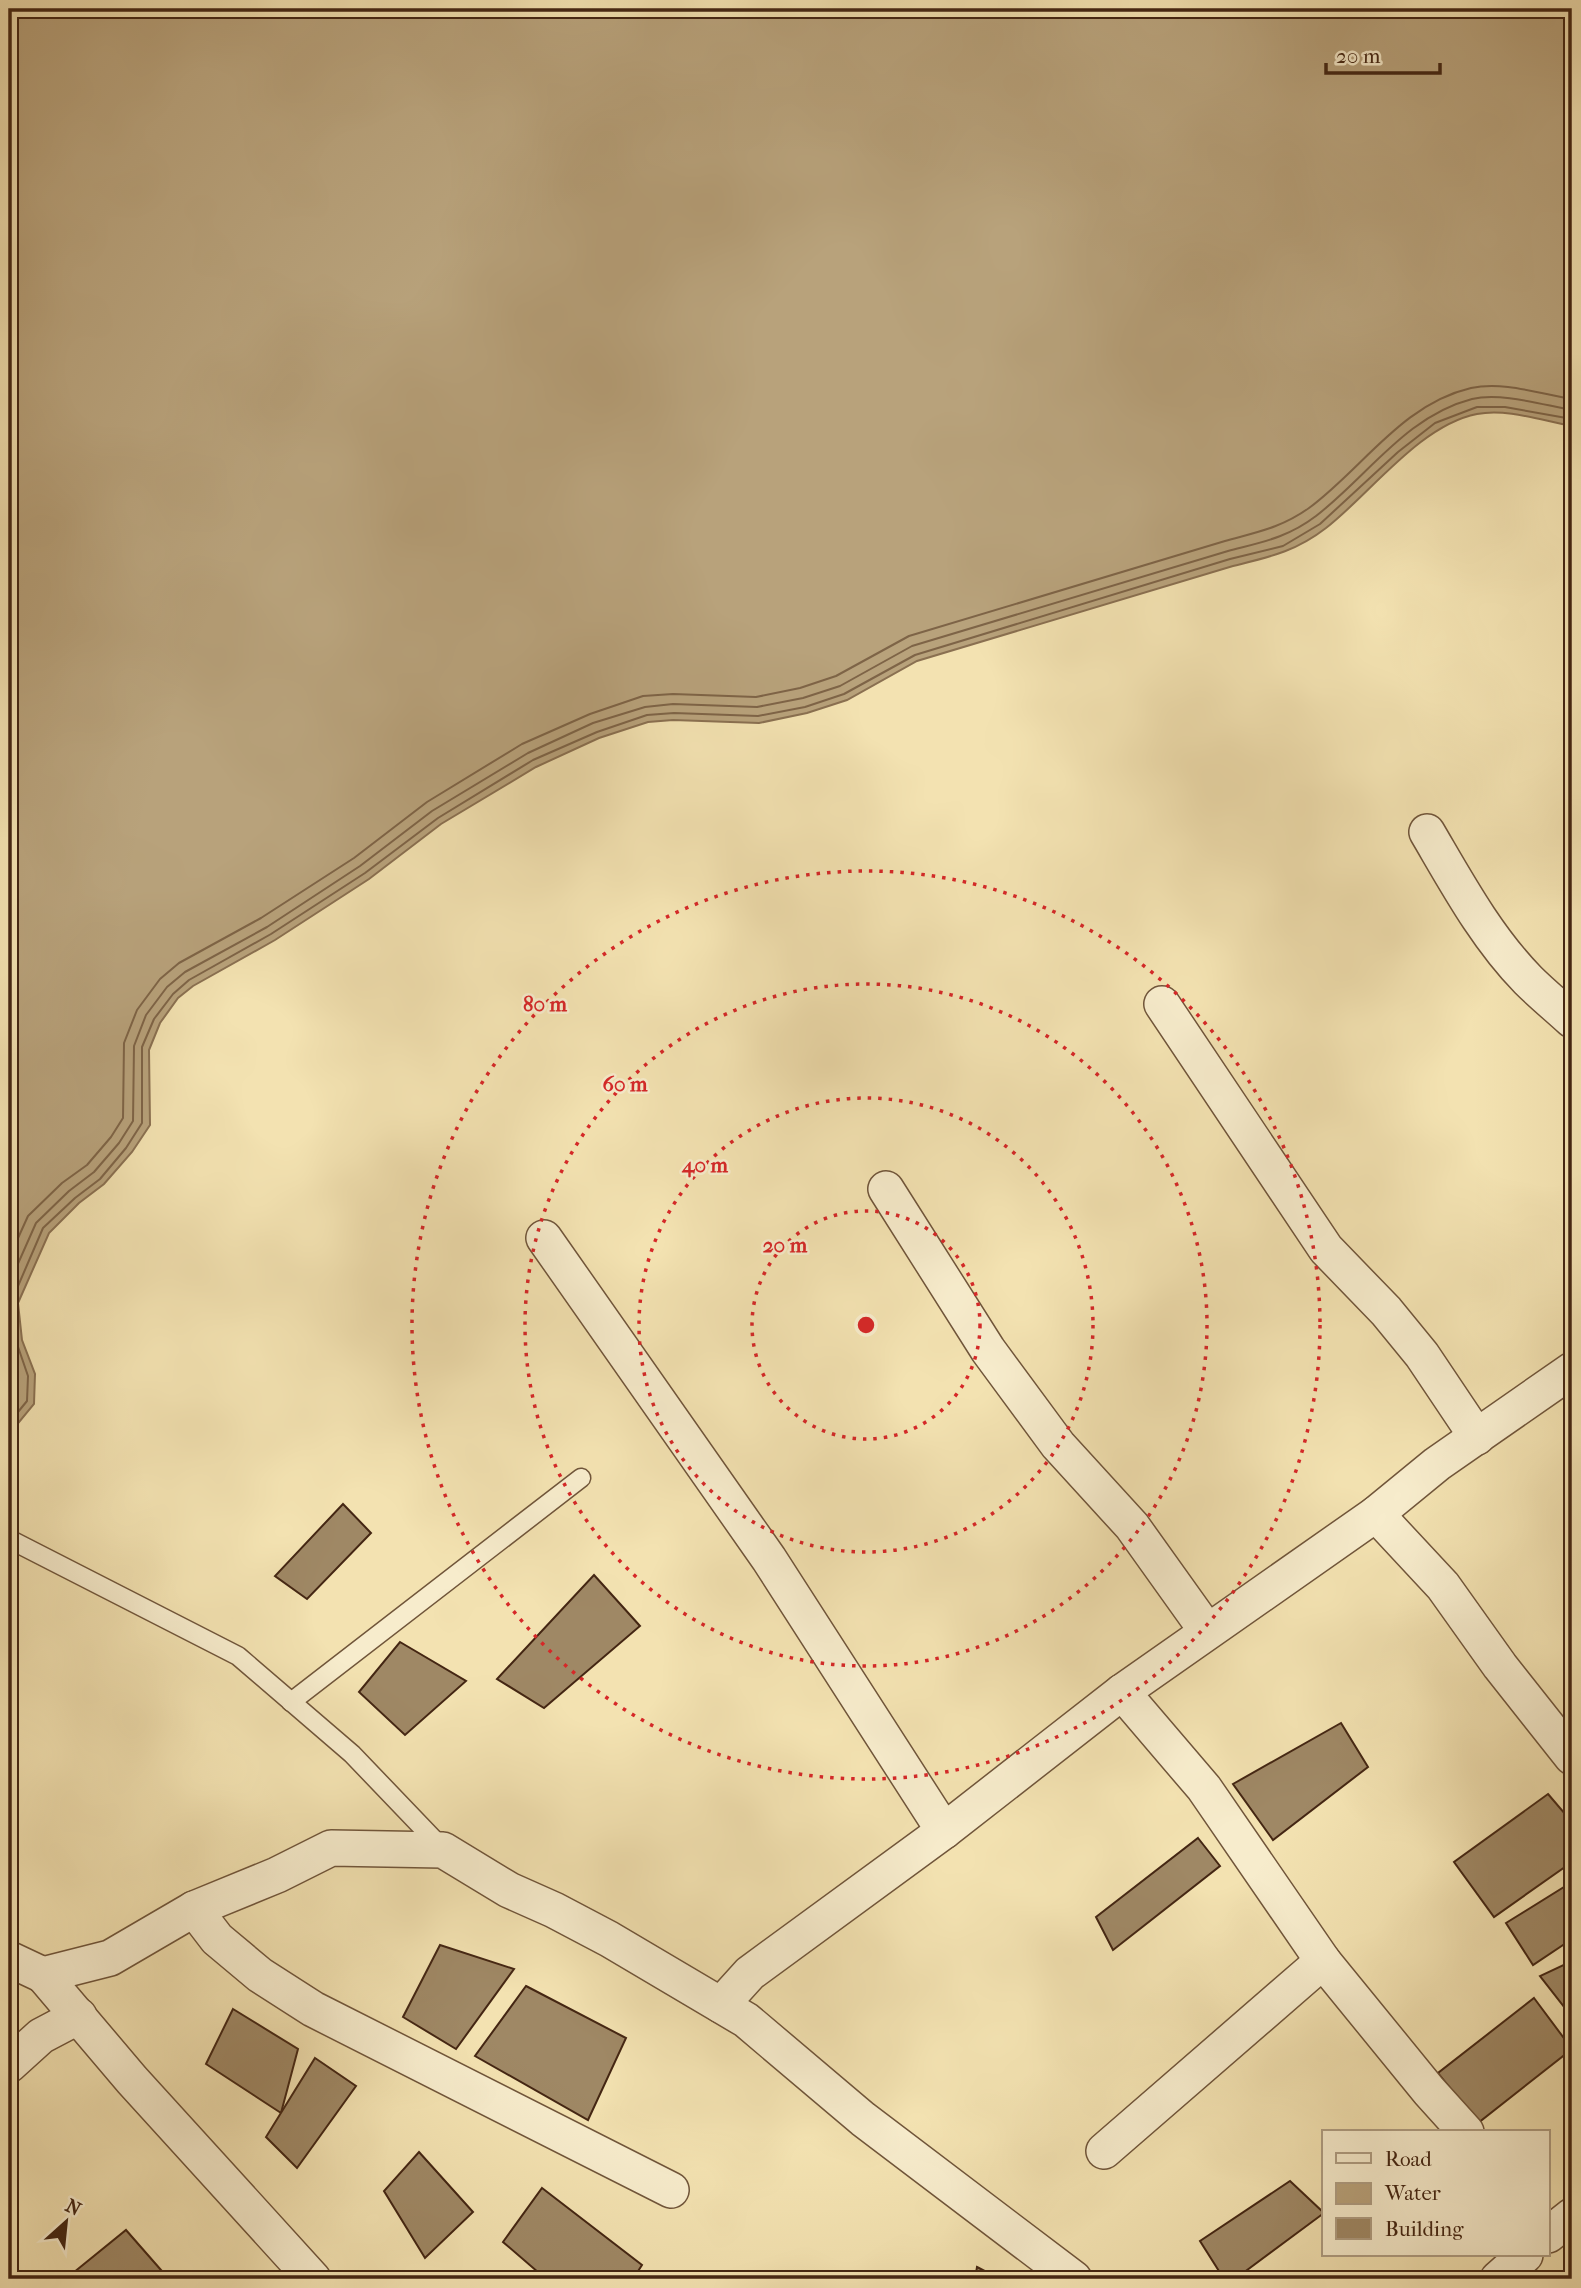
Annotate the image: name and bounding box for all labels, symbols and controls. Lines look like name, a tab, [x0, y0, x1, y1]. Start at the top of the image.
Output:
scale bar	[1326, 32, 1439, 76]
text: 20 m	[1336, 44, 1381, 68]
text: 80 m	[523, 992, 568, 1016]
text: 60 m	[603, 1072, 648, 1096]
text: 40 m	[681, 1153, 729, 1178]
text: 20 m	[763, 1233, 808, 1257]
centre of rings	[854, 1313, 878, 1337]
legend	[1322, 2130, 1550, 2256]
text: Road	[1385, 2147, 1432, 2171]
text: Water	[1384, 2181, 1441, 2205]
north arrow	[32, 2186, 102, 2256]
text: N	[62, 2195, 85, 2221]
text: Building	[1385, 2217, 1464, 2241]

